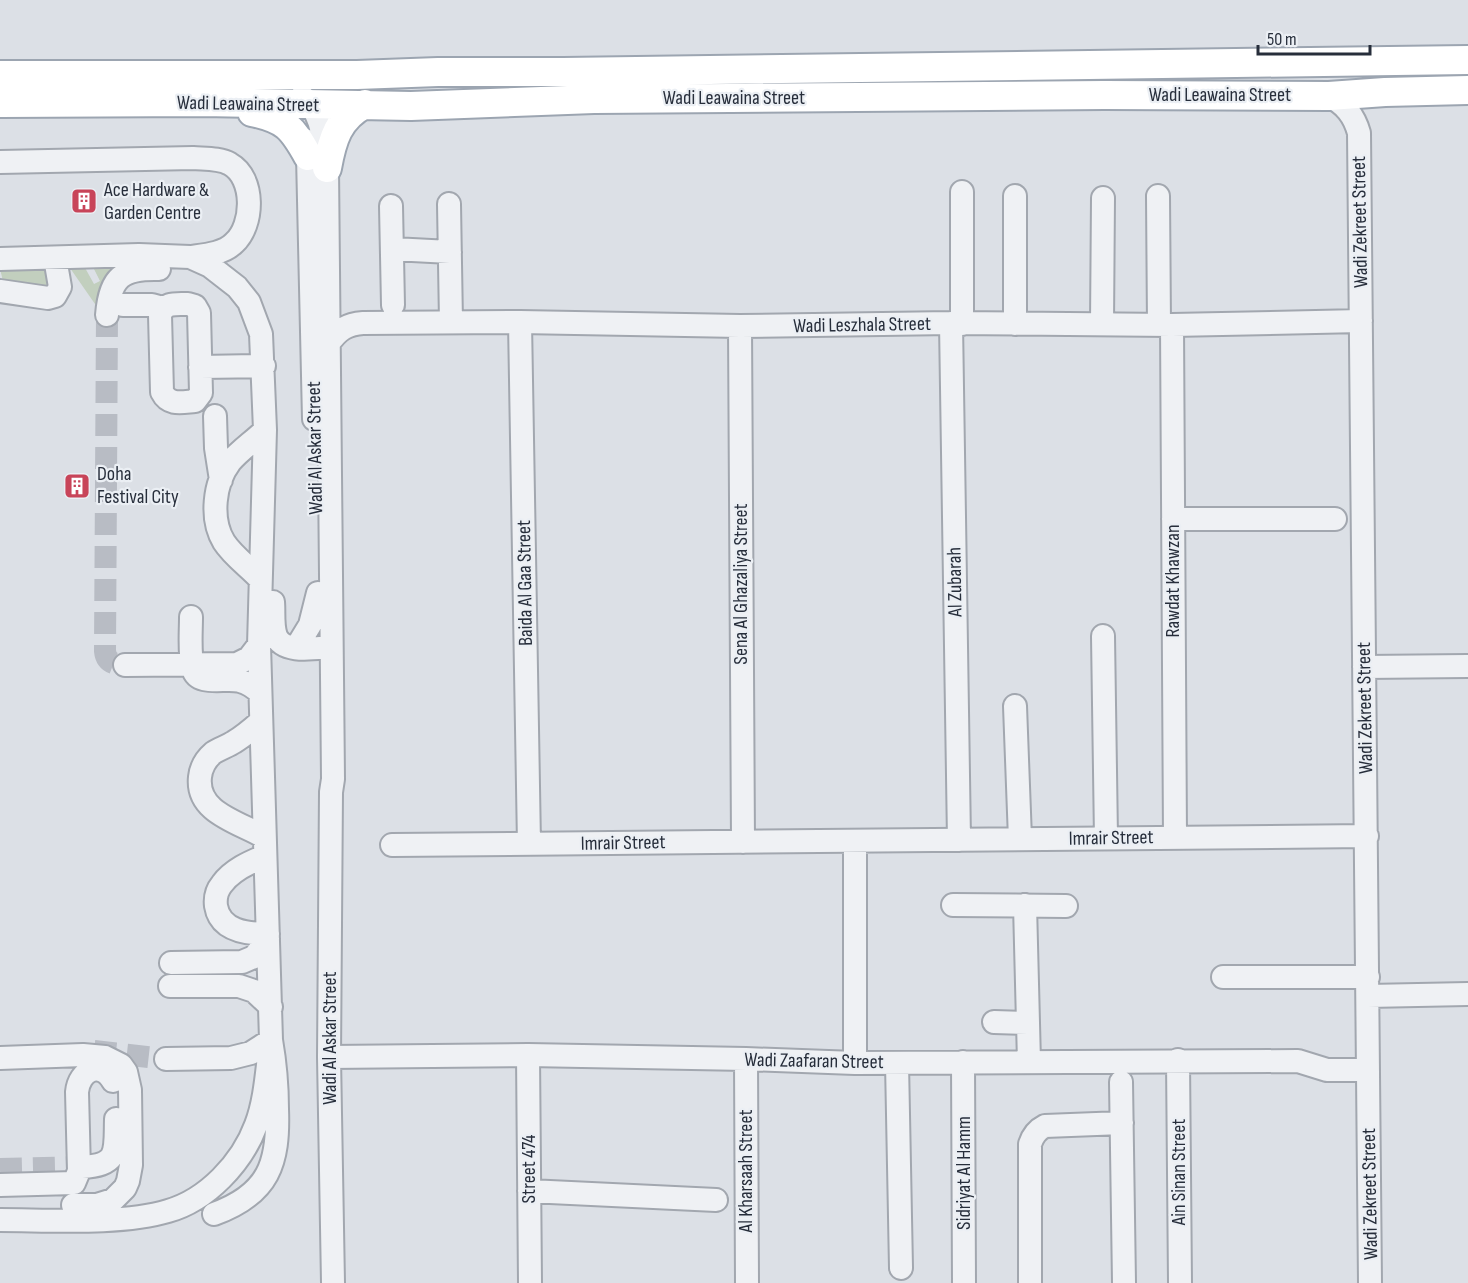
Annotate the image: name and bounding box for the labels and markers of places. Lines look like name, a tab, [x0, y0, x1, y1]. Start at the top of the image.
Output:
place label: Ace Hardware & Garden Centre	[103, 178, 209, 225]
building icon: Ace Hardware & Garden Centre	[69, 186, 99, 216]
place label: Doha Festival City	[97, 462, 179, 509]
building icon: Doha Festival City	[62, 471, 92, 501]

